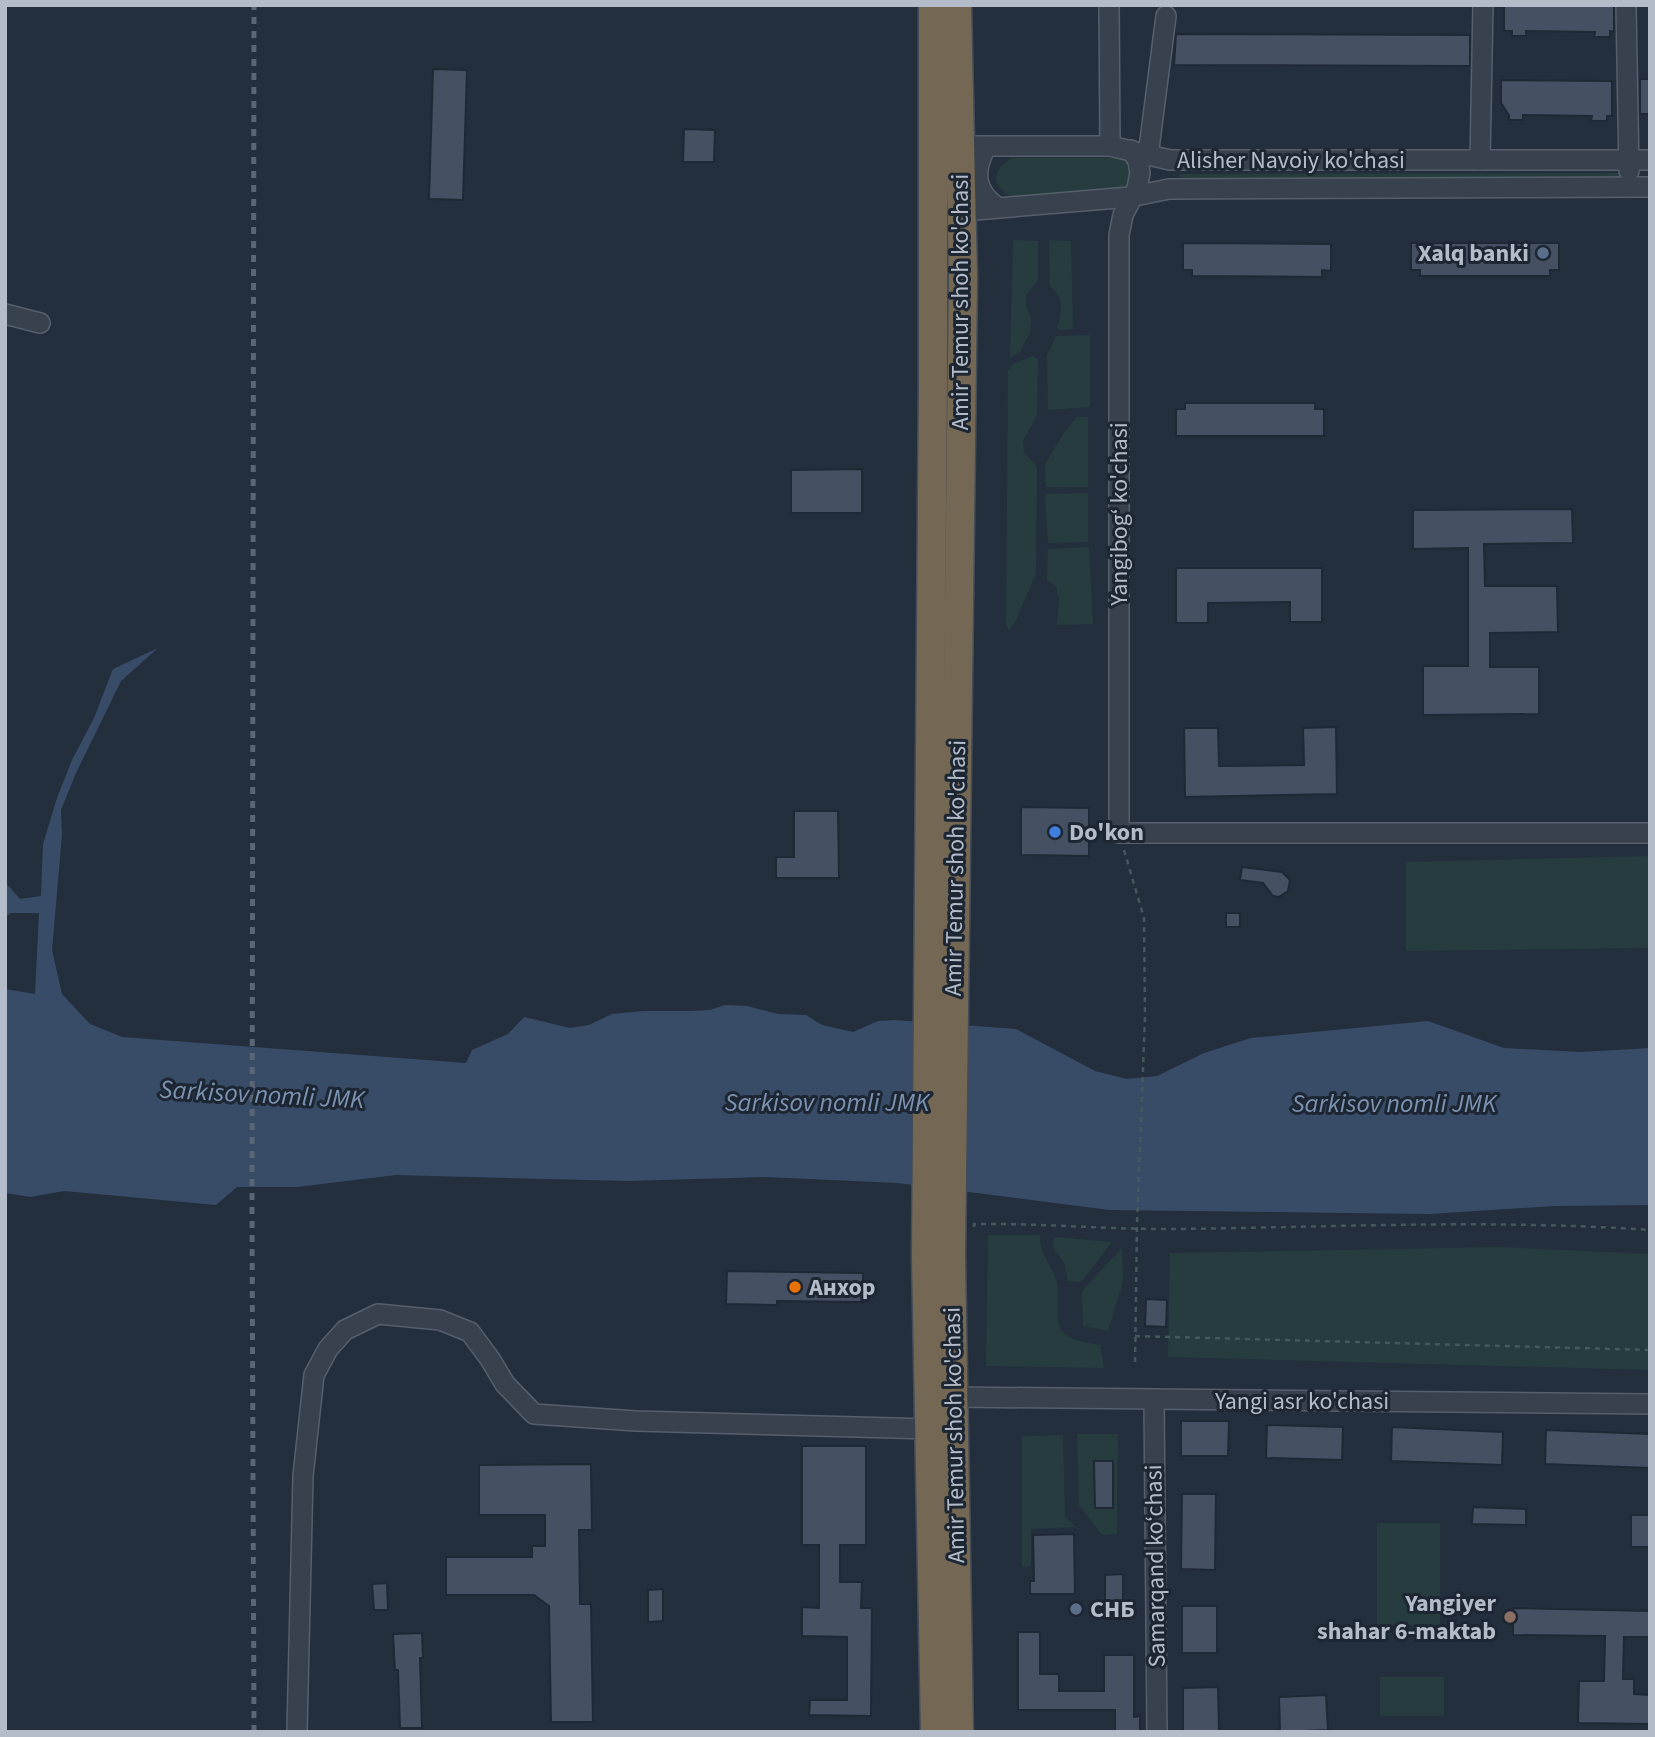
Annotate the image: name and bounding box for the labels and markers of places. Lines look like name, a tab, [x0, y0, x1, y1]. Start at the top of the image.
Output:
place label: Xalq banki	[1418, 236, 1529, 271]
marker: Xalq banki	[1535, 245, 1551, 261]
place label: Do'kon	[1069, 815, 1144, 850]
marker: Do'kon	[1047, 824, 1063, 840]
place label: Анхор	[808, 1270, 876, 1305]
marker: Анхор	[787, 1279, 803, 1295]
place label: Yangiyer shahar 6-maktab	[1317, 1586, 1496, 1649]
place label: СНБ	[1090, 1592, 1135, 1627]
marker: СНБ	[1068, 1601, 1084, 1617]
marker: Yangiyer shahar 6-maktab	[1502, 1609, 1518, 1625]

